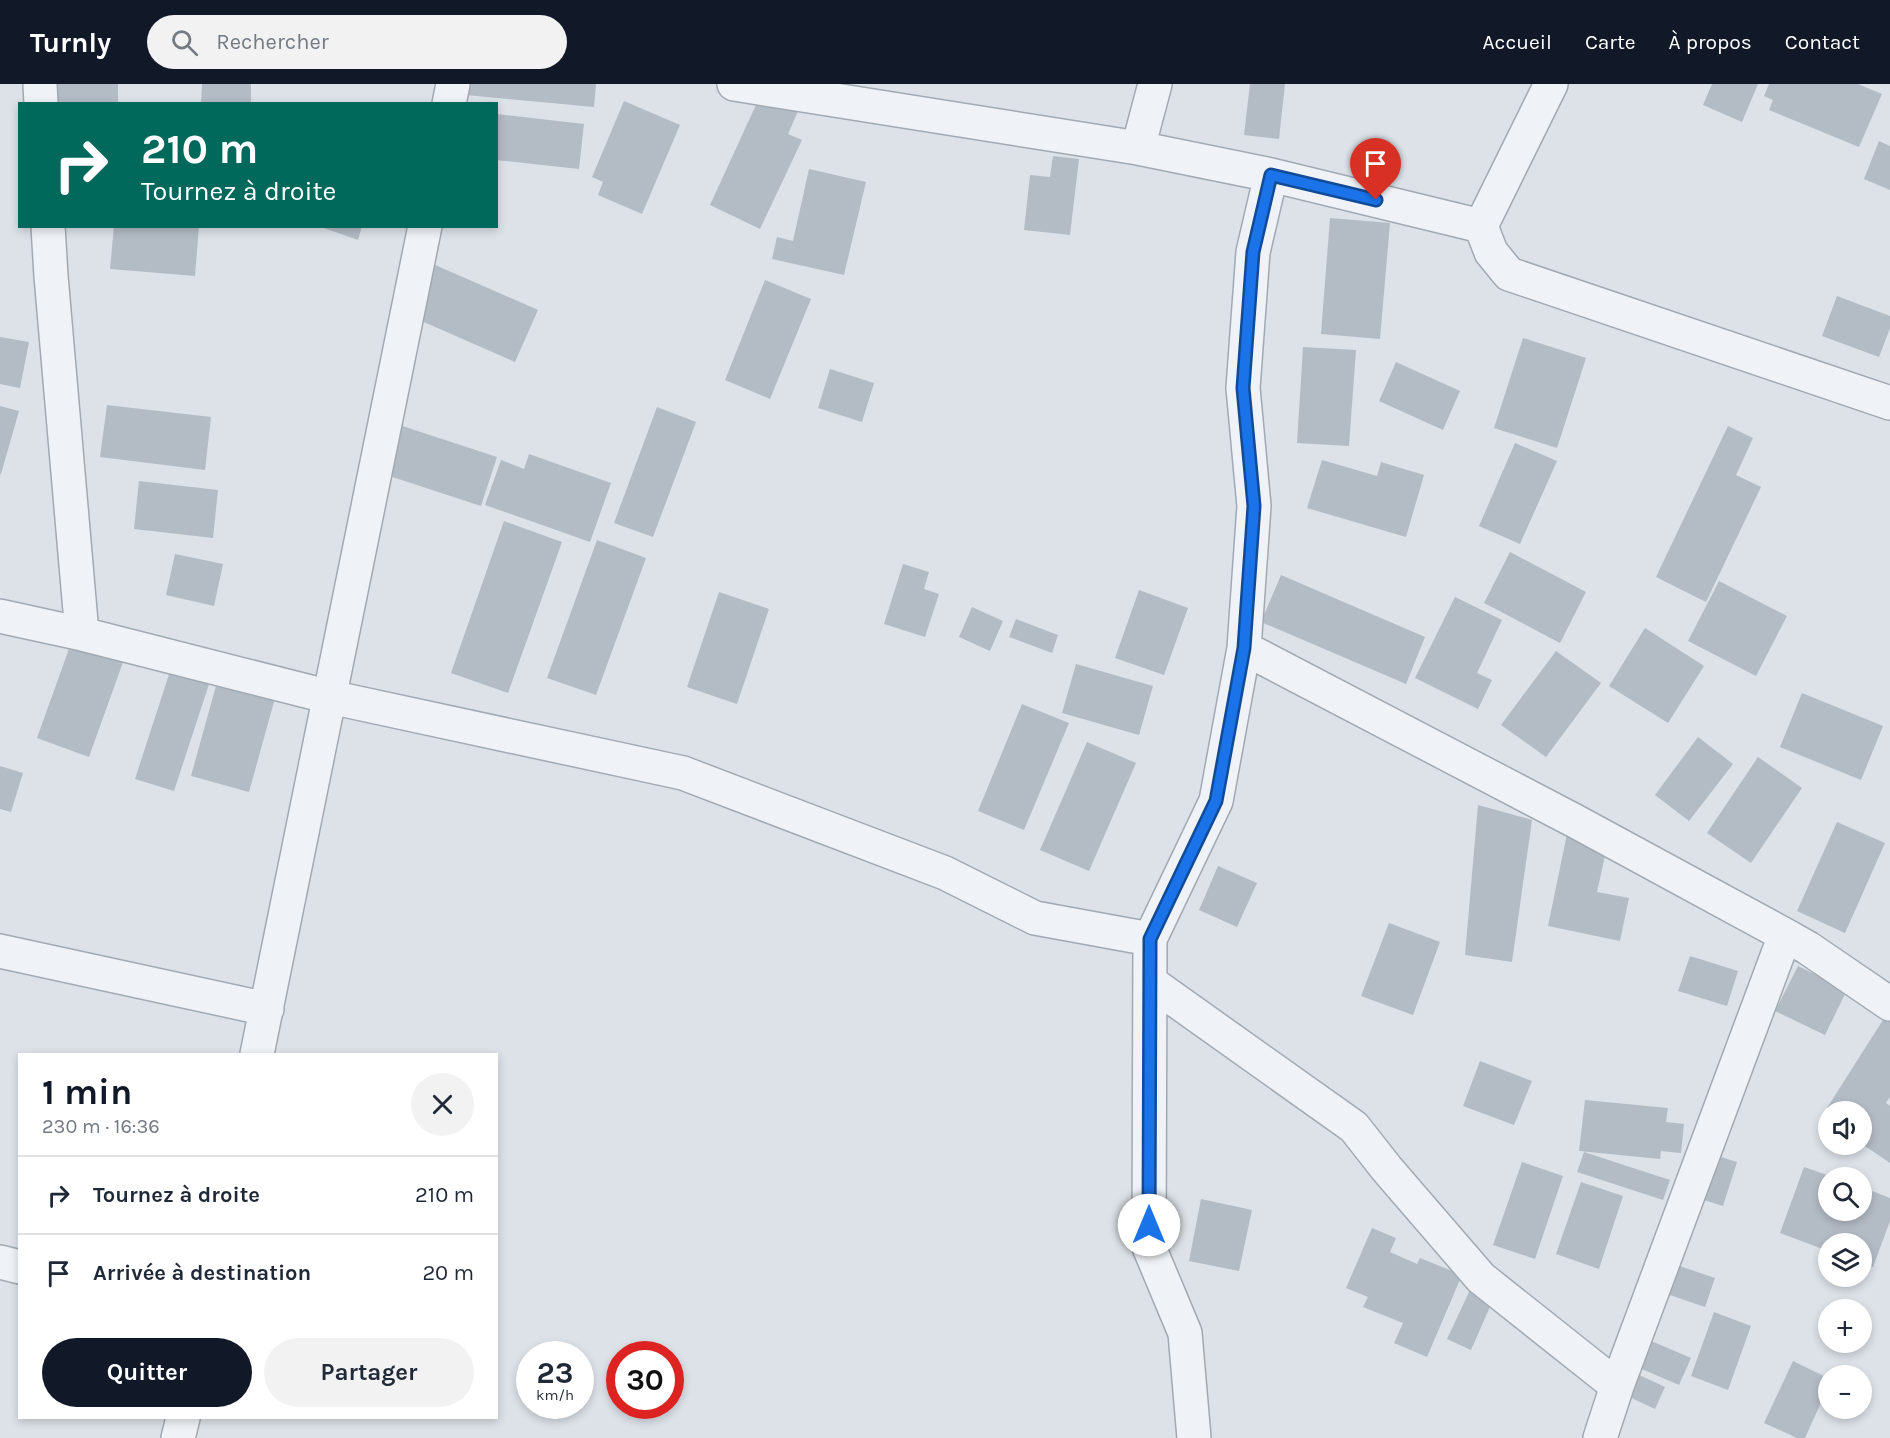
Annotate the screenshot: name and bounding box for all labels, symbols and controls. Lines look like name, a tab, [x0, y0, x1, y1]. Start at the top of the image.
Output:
search box	[147, 15, 567, 69]
text: Turnly	[30, 26, 111, 59]
icon: search	[168, 26, 201, 59]
text: Rechercher	[216, 29, 329, 55]
text: Accueil	[1483, 30, 1552, 54]
text: Carte	[1585, 30, 1636, 54]
text: À propos	[1669, 30, 1752, 54]
text: Contact	[1785, 30, 1860, 54]
text: 210 m	[141, 124, 258, 174]
icon: right	[42, 126, 120, 204]
pin	[1350, 138, 1401, 200]
icon: arrive	[1359, 147, 1392, 180]
text: Tournez à droite	[141, 175, 336, 207]
text: 1 min	[42, 1071, 132, 1113]
button: close	[411, 1073, 474, 1136]
map controls	[1818, 1101, 1872, 1419]
button: sound	[1818, 1101, 1872, 1155]
text: 230 m · 16:36	[42, 1115, 160, 1138]
button: search	[1818, 1167, 1872, 1221]
icon: right	[42, 1179, 75, 1212]
text: Tournez à droite	[93, 1182, 260, 1208]
text: 210 m	[415, 1182, 474, 1208]
position arrow	[1117, 1193, 1181, 1257]
button: layers	[1818, 1233, 1872, 1287]
icon: arrive	[42, 1257, 75, 1290]
text: Arrivée à destination	[93, 1260, 311, 1286]
text: 20 m	[422, 1260, 474, 1286]
button: +	[1818, 1299, 1872, 1353]
button: Quitter	[42, 1338, 252, 1407]
button: Partager	[264, 1338, 474, 1407]
speed limit sign: 30	[606, 1341, 684, 1419]
text: 23	[537, 1355, 573, 1391]
button: −	[1818, 1365, 1872, 1419]
text: km/h	[536, 1386, 574, 1404]

